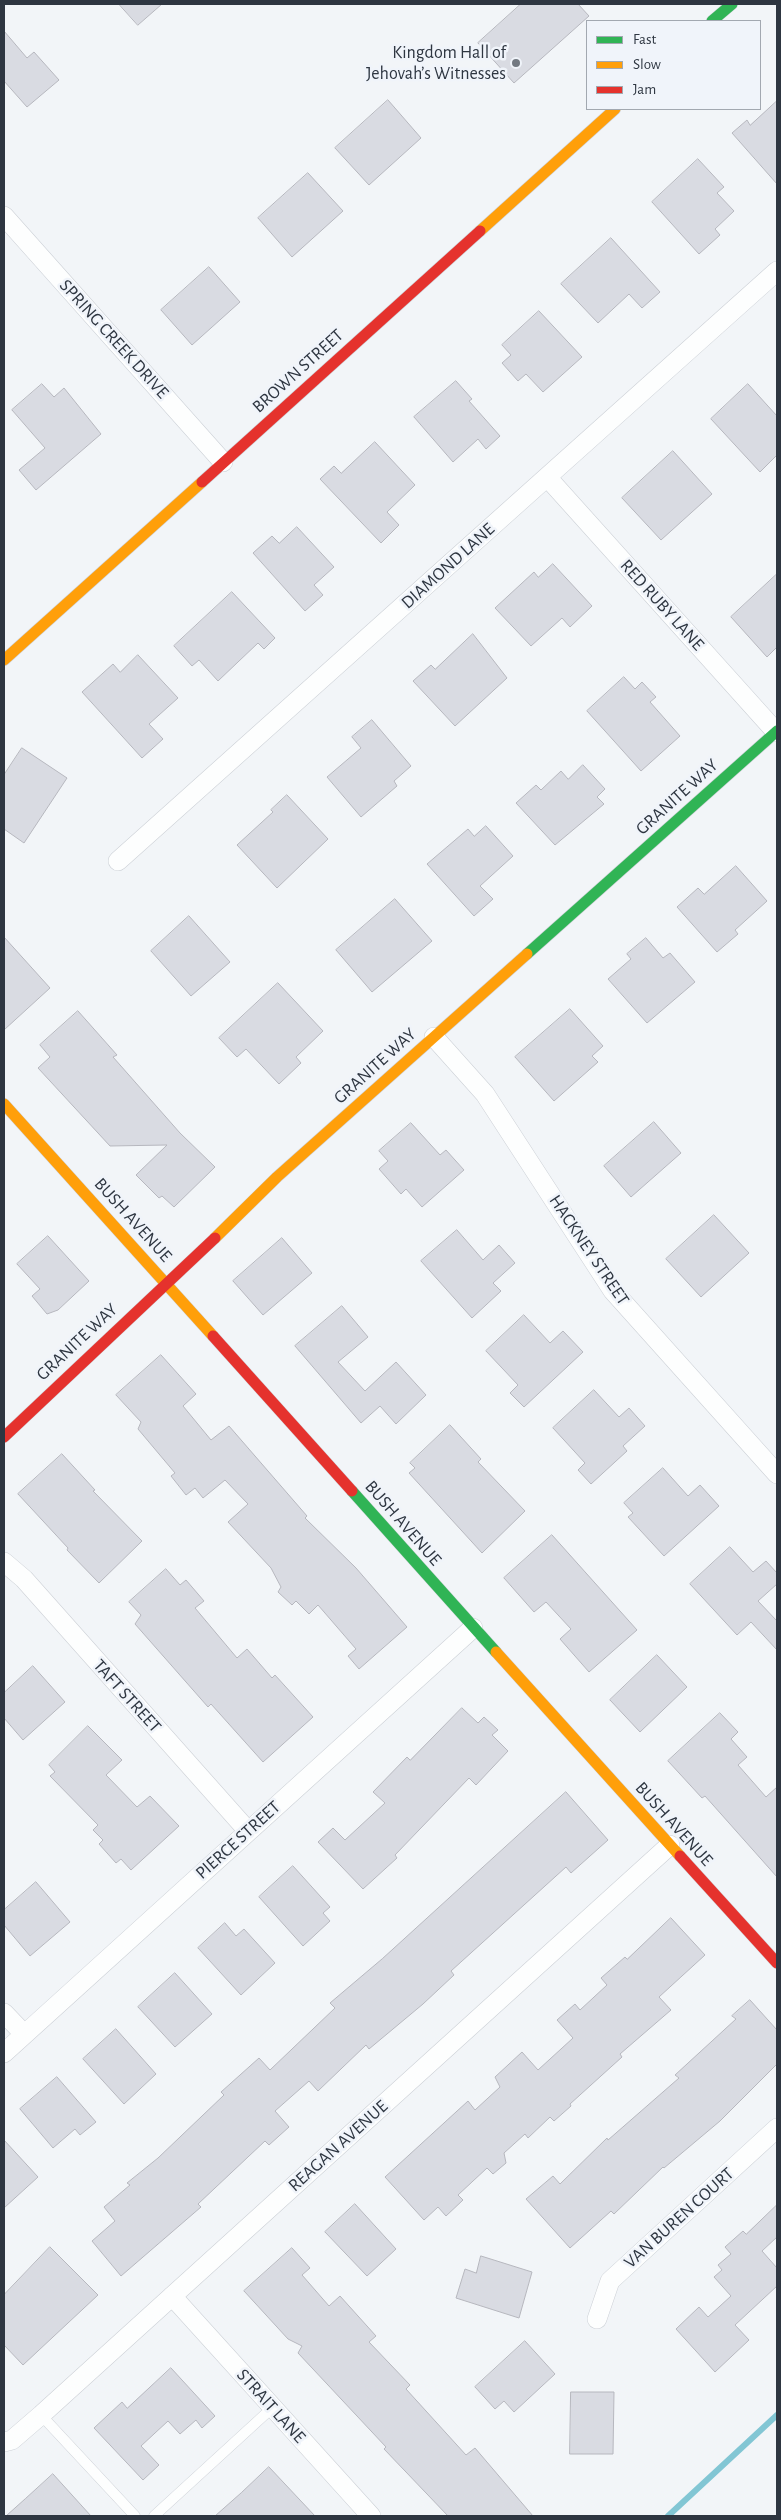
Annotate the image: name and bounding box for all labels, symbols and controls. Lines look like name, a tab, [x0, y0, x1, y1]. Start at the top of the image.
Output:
legend	[586, 20, 761, 110]
text: Fast	[633, 32, 656, 47]
place label: Kingdom Hall of Jehovah’s Witnesses	[366, 42, 506, 84]
marker: Kingdom Hall of Jehovah’s Witnesses	[510, 57, 522, 69]
text: Slow	[633, 57, 661, 72]
text: Jam	[633, 82, 656, 97]
street label: SPRING CREEK DRIVE	[55, 275, 173, 403]
street label: BROWN STREET	[248, 324, 348, 418]
street label: DIAMOND LANE	[397, 518, 499, 614]
street label: RED RUBY LANE	[615, 555, 709, 655]
street label: GRANITE WAY	[631, 754, 723, 840]
street label: GRANITE WAY	[329, 1023, 421, 1109]
street label: BUSH AVENUE	[90, 1173, 176, 1267]
street label: HACKNEY STREET	[544, 1191, 634, 1309]
street label: GRANITE WAY	[32, 1299, 122, 1385]
street label: BUSH AVENUE	[360, 1476, 446, 1570]
street label: TAFT STREET	[88, 1655, 166, 1737]
street label: BUSH AVENUE	[631, 1777, 717, 1871]
street label: PIERCE STREET	[191, 1796, 285, 1884]
street label: REAGAN AVENUE	[284, 2096, 392, 2196]
street label: VAN BUREN COURT	[620, 2163, 738, 2273]
street label: STRAIT LANE	[232, 2364, 310, 2448]

